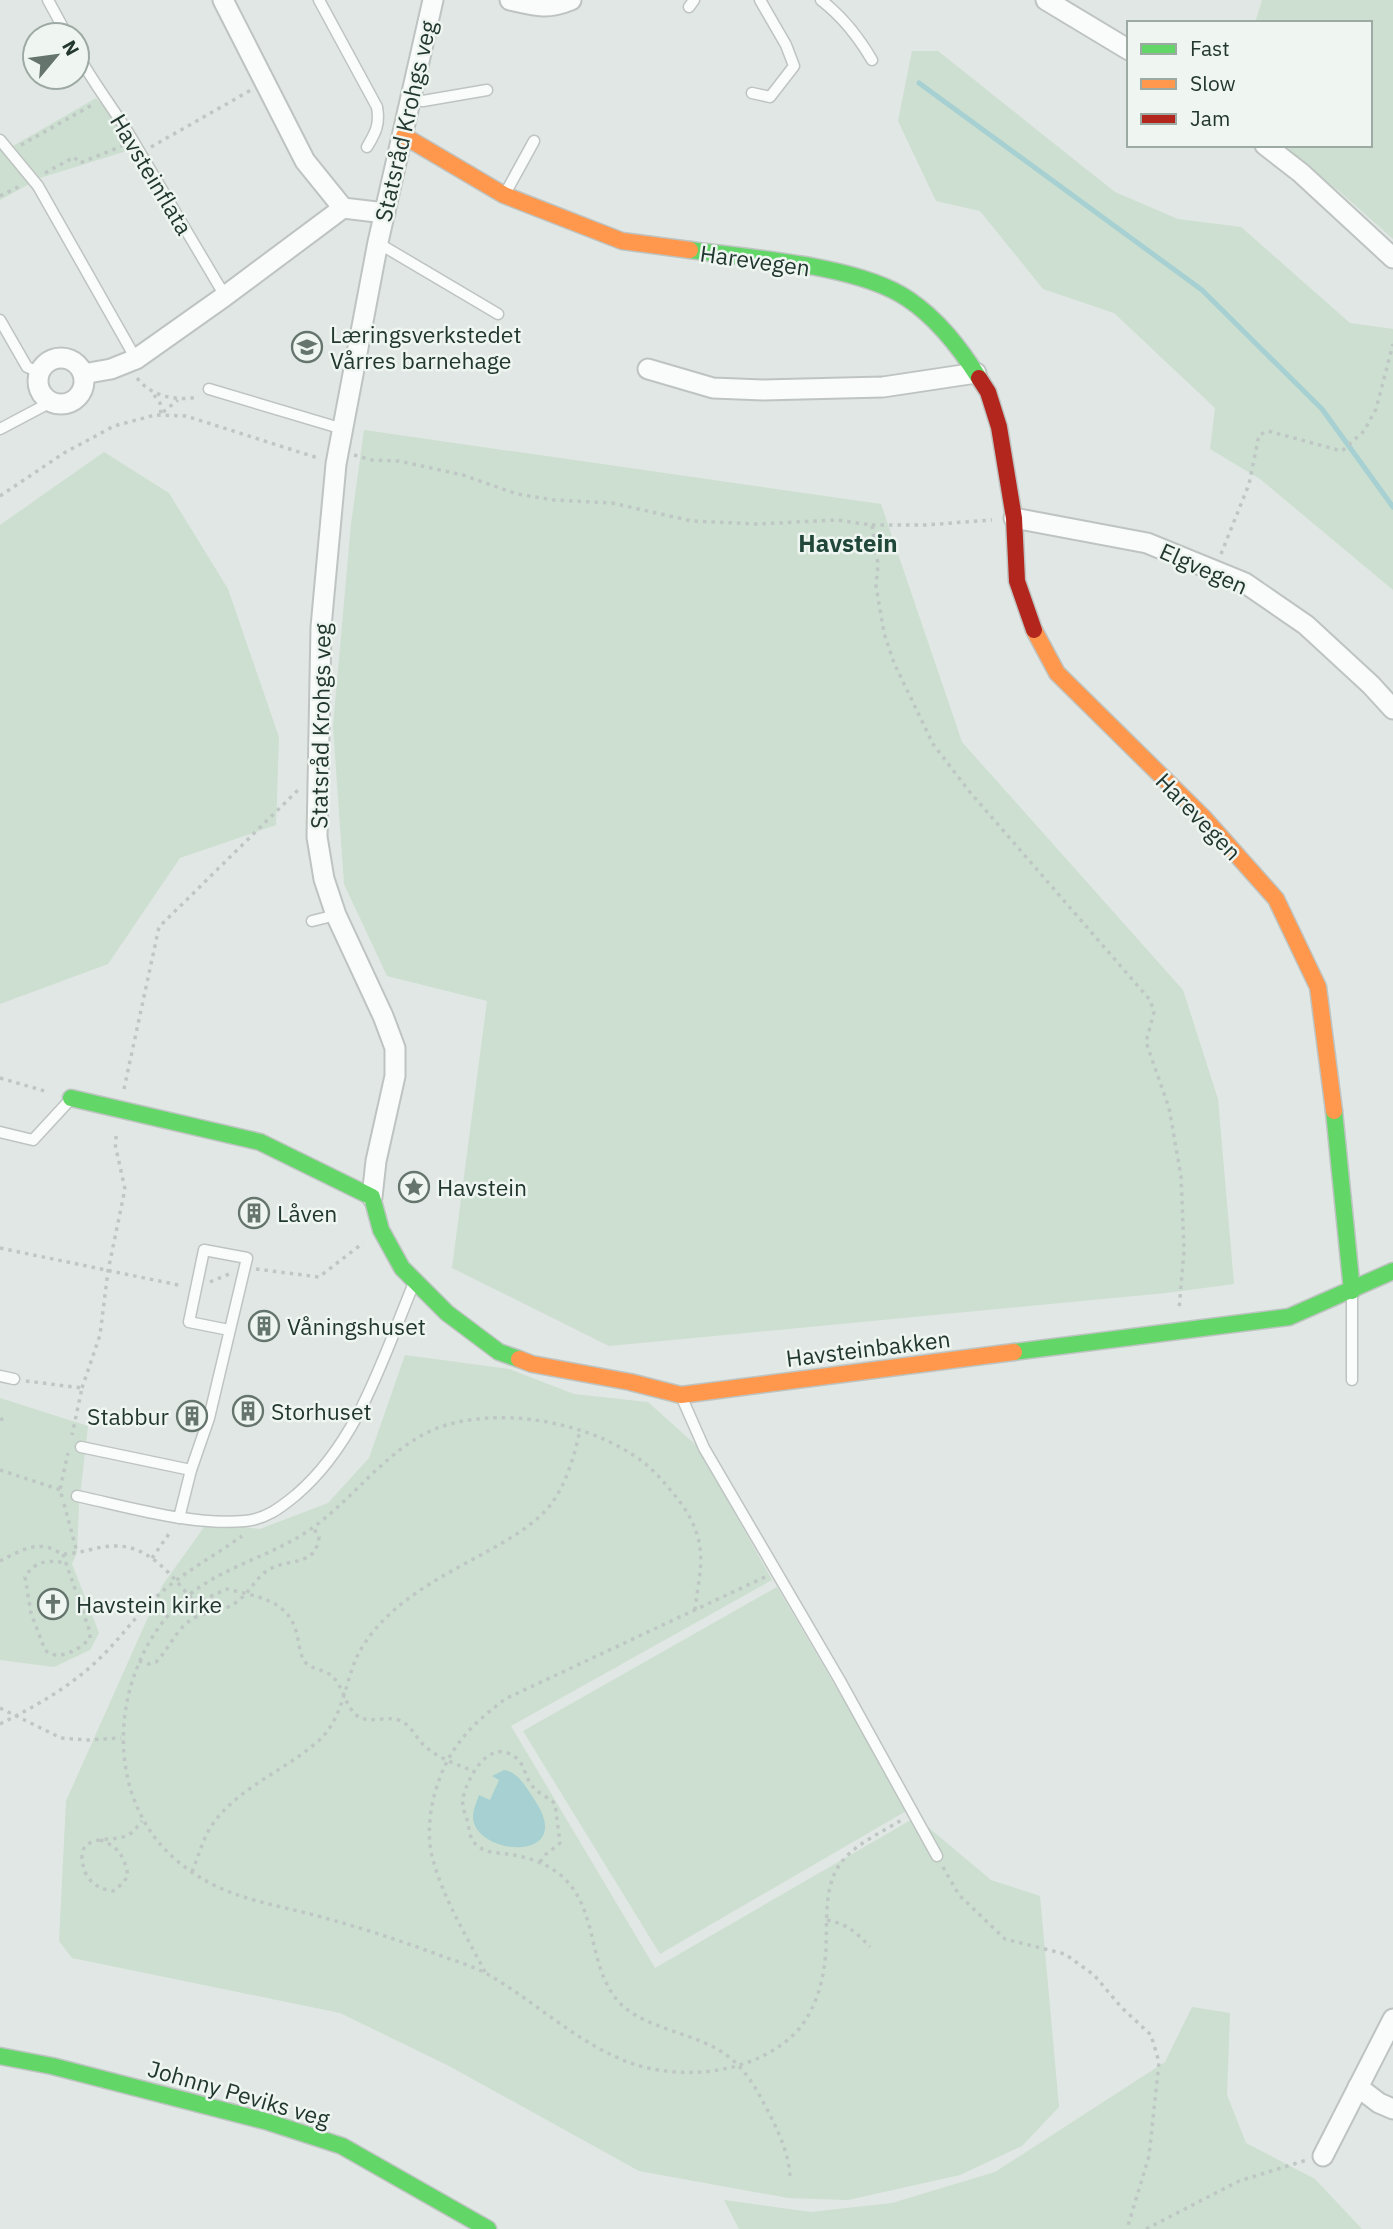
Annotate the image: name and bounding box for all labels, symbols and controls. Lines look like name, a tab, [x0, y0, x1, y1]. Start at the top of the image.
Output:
street label: Statsråd Krohgs veg	[367, 17, 443, 225]
north arrow	[21, 21, 91, 91]
legend	[1127, 21, 1372, 147]
text: Fast	[1190, 34, 1230, 62]
text: N	[57, 36, 85, 60]
text: Slow	[1190, 69, 1236, 97]
text: Jam	[1190, 104, 1230, 132]
street label: Havsteinflata	[104, 108, 200, 240]
street label: Harevegen	[698, 237, 812, 283]
place label: Læringsverkstedet Vårres barnehage	[330, 319, 521, 375]
school or university icon: Læringsverkstedet Vårres barnehage	[290, 330, 324, 364]
district label: Havstein	[798, 527, 898, 559]
street label: Elgvegen	[1155, 535, 1253, 601]
street label: Statsråd Krohgs veg	[303, 623, 337, 829]
street label: Harevegen	[1150, 766, 1248, 866]
place icon: Havstein	[397, 1170, 431, 1204]
place label: Havstein	[437, 1172, 527, 1202]
building icon: Låven	[237, 1196, 271, 1230]
place label: Låven	[277, 1198, 337, 1228]
building icon: Våningshuset	[247, 1309, 281, 1343]
place label: Våningshuset	[287, 1311, 426, 1341]
street label: Havsteinbakken	[784, 1323, 952, 1373]
building icon: Storhuset	[231, 1394, 265, 1428]
place label: Storhuset	[271, 1396, 372, 1426]
building icon: Stabbur	[175, 1399, 209, 1433]
place label: Stabbur	[87, 1401, 170, 1431]
church icon: Havstein kirke	[36, 1587, 70, 1621]
place label: Havstein kirke	[76, 1589, 222, 1619]
street label: Johnny Peviks veg	[145, 2053, 333, 2133]

